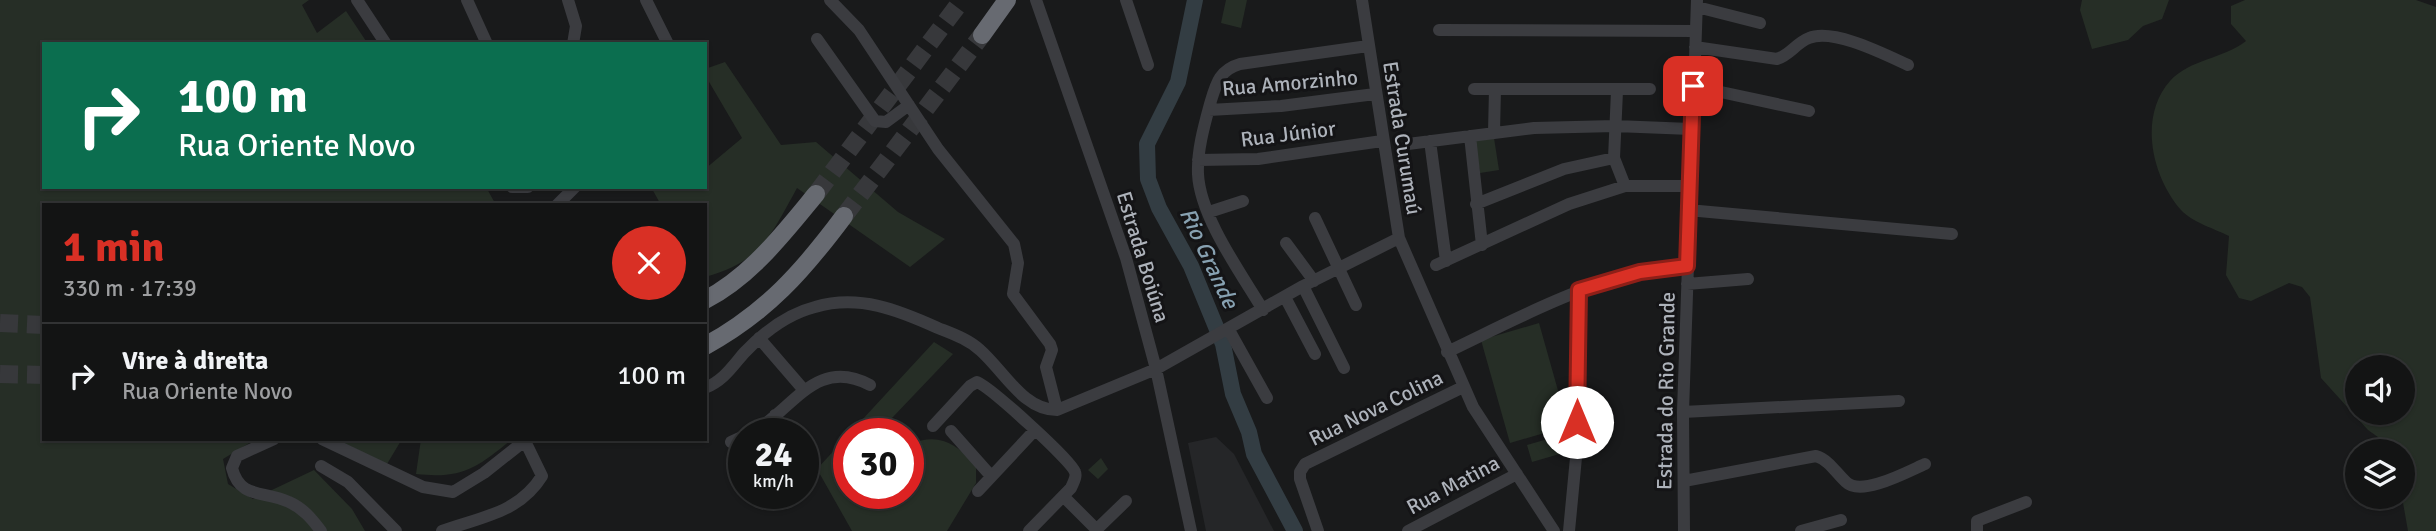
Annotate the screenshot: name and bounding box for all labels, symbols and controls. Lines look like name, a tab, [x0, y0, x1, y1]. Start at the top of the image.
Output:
pin	[1663, 56, 1723, 116]
street label: Estrada Curumaú	[1377, 59, 1427, 217]
street label: Rua Amorzinho	[1221, 64, 1359, 102]
text: 100 m	[178, 66, 308, 126]
icon: arrive	[1674, 67, 1712, 105]
icon: right	[63, 70, 154, 161]
street label: Rua Júnior	[1239, 115, 1337, 153]
text: Rua Oriente Novo	[178, 126, 416, 165]
street label: Estrada Boiúna	[1111, 188, 1175, 326]
water label: Rio Grande	[1173, 203, 1246, 314]
text: 1 min	[63, 222, 164, 273]
button: close	[612, 226, 686, 300]
text: 330 m · 17:39	[63, 274, 197, 303]
street label: Estrada do Rio Grande	[1651, 292, 1681, 490]
text: Vire à direita	[122, 345, 268, 377]
map controls	[2345, 355, 2415, 509]
button: sound	[2345, 355, 2415, 425]
icon: right	[63, 357, 101, 395]
text: 100 m	[617, 360, 686, 392]
street label: Rua Nova Colina	[1305, 364, 1447, 452]
text: Rua Oriente Novo	[122, 377, 293, 406]
position arrow	[1540, 385, 1614, 459]
speed limit sign: 30	[833, 418, 924, 509]
text: 24	[755, 433, 792, 476]
button: layers	[2345, 439, 2415, 509]
street label: Rua Matina	[1402, 450, 1504, 520]
text: km/h	[753, 470, 794, 492]

